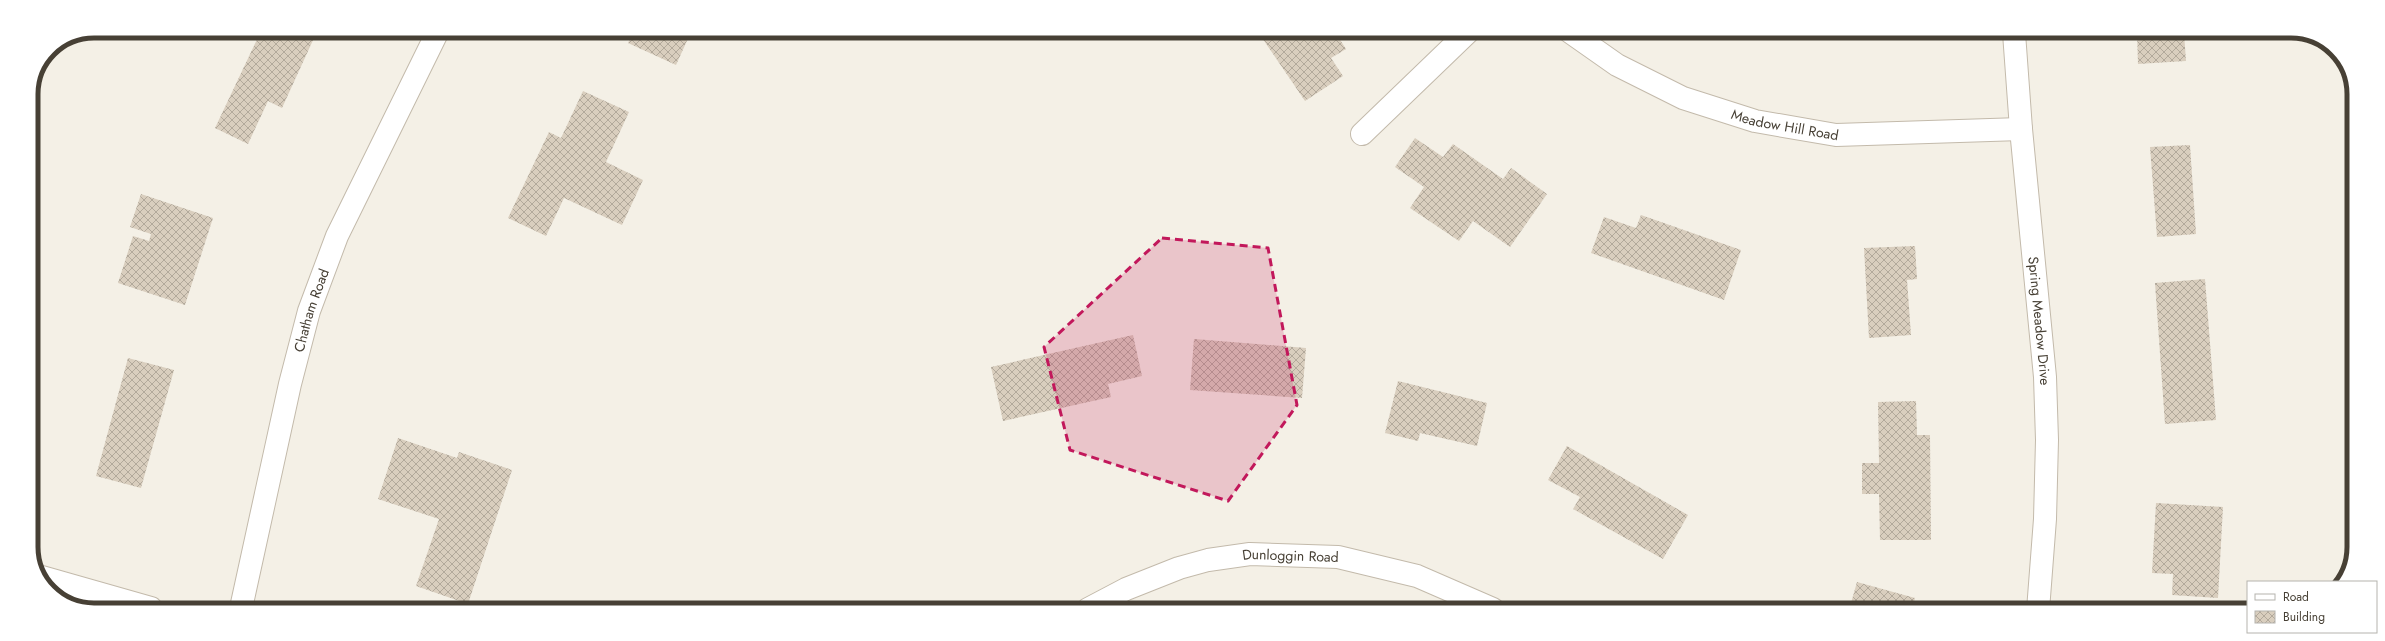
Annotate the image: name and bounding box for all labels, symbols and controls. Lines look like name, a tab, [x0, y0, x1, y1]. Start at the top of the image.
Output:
street label: Meadow Hill Road	[1729, 104, 1840, 145]
street label: Spring Meadow Drive	[2023, 256, 2055, 386]
street label: Chatham Road	[289, 266, 334, 354]
street label: Dunloggin Road	[1241, 544, 1339, 567]
legend	[2247, 581, 2377, 633]
text: Road	[2283, 588, 2309, 606]
text: Building	[2283, 608, 2325, 626]

